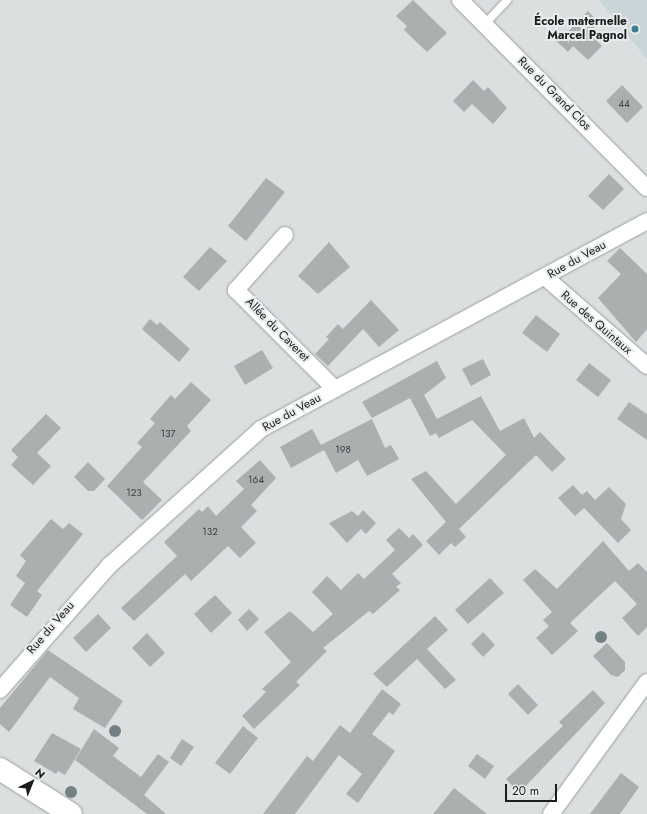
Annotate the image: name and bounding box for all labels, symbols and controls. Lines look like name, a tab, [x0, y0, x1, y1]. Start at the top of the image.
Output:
place label: École maternelle Marcel Pagnol	[534, 15, 627, 43]
marker: École maternelle Marcel Pagnol	[630, 24, 640, 34]
street label: Rue du Grand Clos	[514, 54, 594, 134]
house number: 44	[618, 98, 630, 110]
street label: Rue du Veau	[545, 238, 609, 282]
street label: Rue des Quintaux	[558, 288, 634, 358]
street label: Allée du Caveret	[242, 295, 312, 365]
street label: Rue du Veau	[260, 391, 324, 435]
house number: 137	[160, 428, 176, 440]
house number: 198	[335, 444, 351, 456]
house number: 164	[248, 474, 264, 486]
house number: 123	[126, 487, 142, 499]
house number: 132	[202, 526, 218, 538]
street label: Rue du Veau	[24, 599, 78, 657]
north arrow	[12, 762, 52, 802]
text: N	[32, 764, 49, 782]
scale bar	[507, 776, 559, 802]
text: 20 m	[512, 782, 539, 800]

